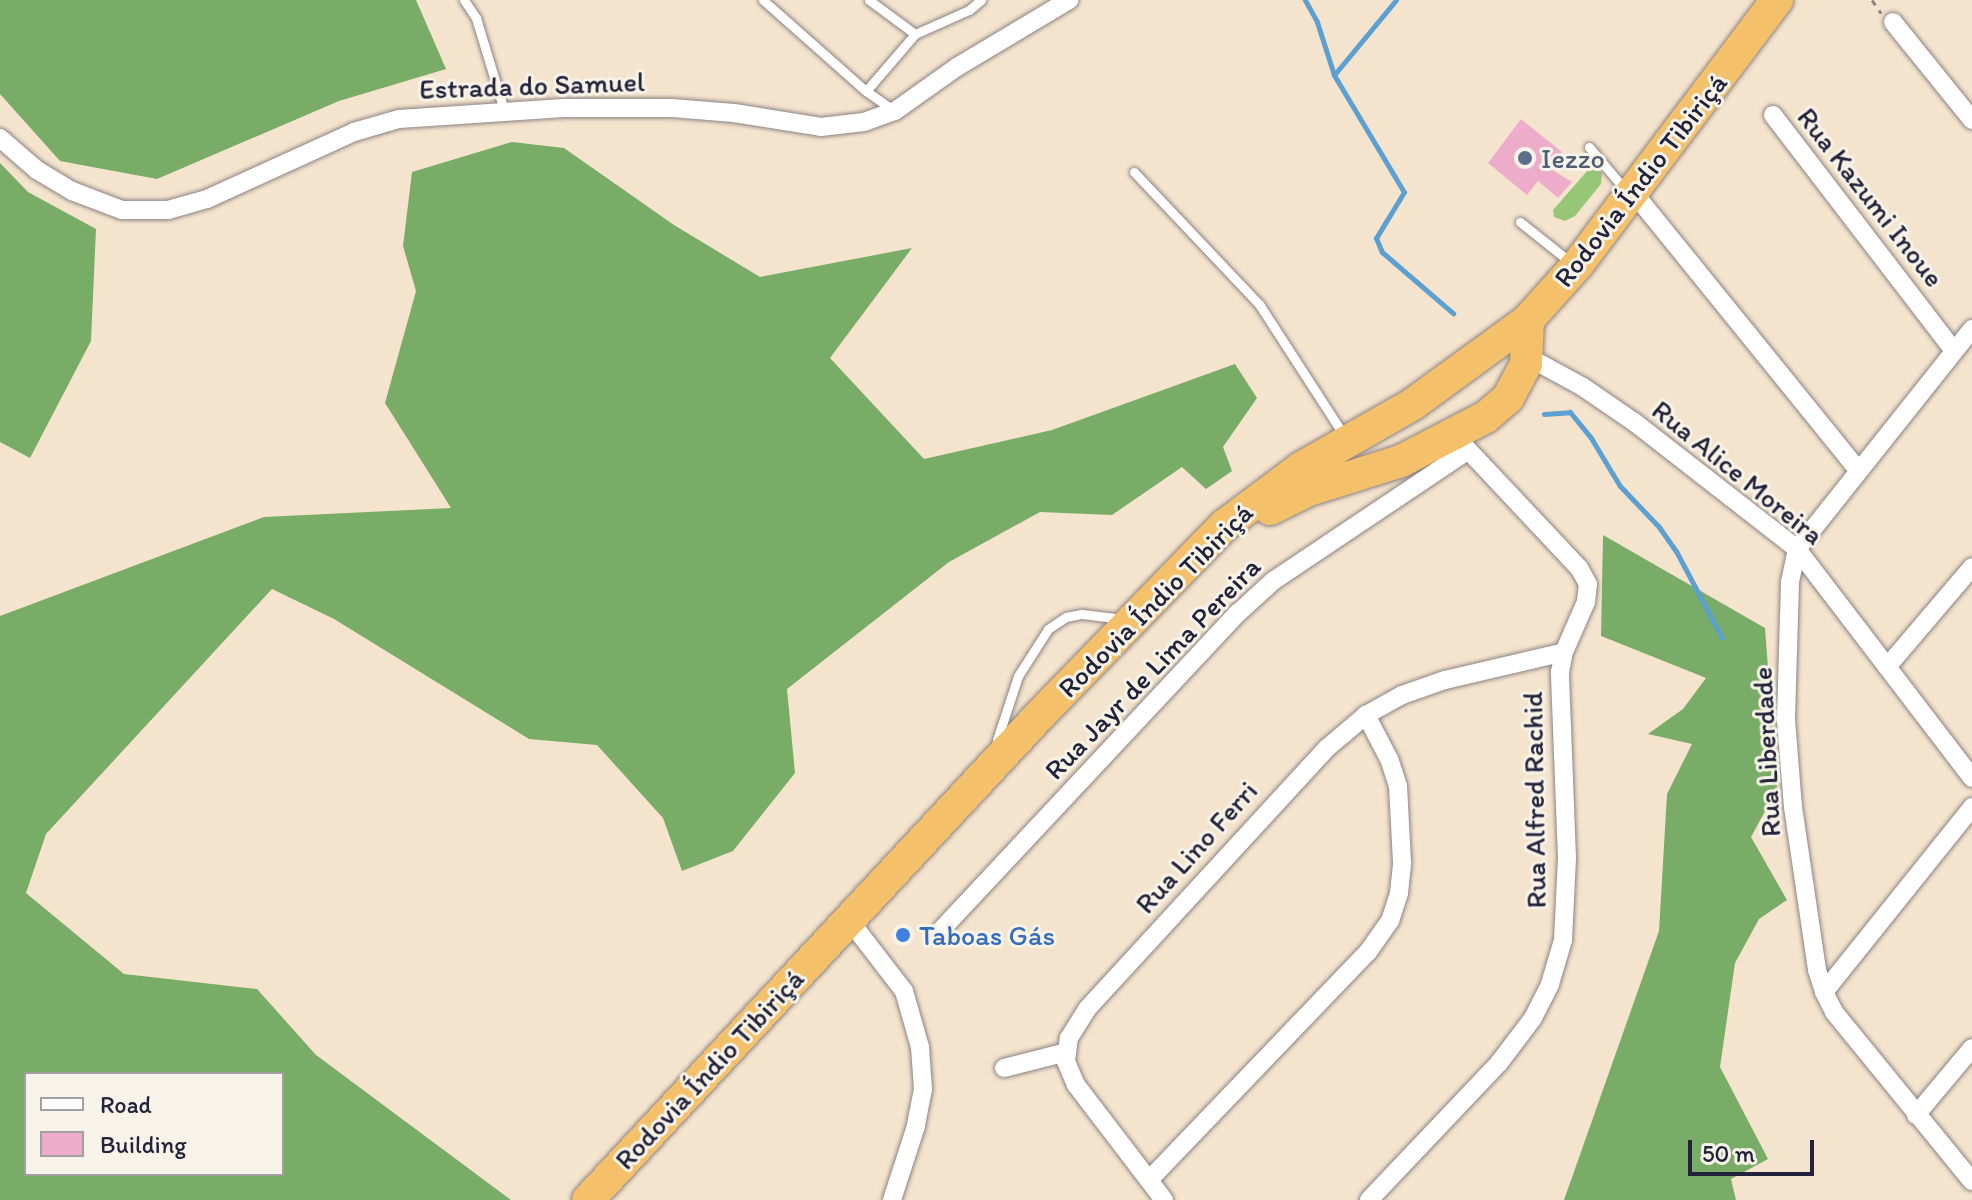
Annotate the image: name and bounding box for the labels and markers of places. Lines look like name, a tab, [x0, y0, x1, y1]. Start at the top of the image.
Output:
place label: Iezzo	[1541, 141, 1605, 175]
marker: Iezzo	[1516, 149, 1534, 167]
place label: Taboas Gás	[919, 918, 1055, 952]
marker: Taboas Gás	[894, 926, 912, 944]

